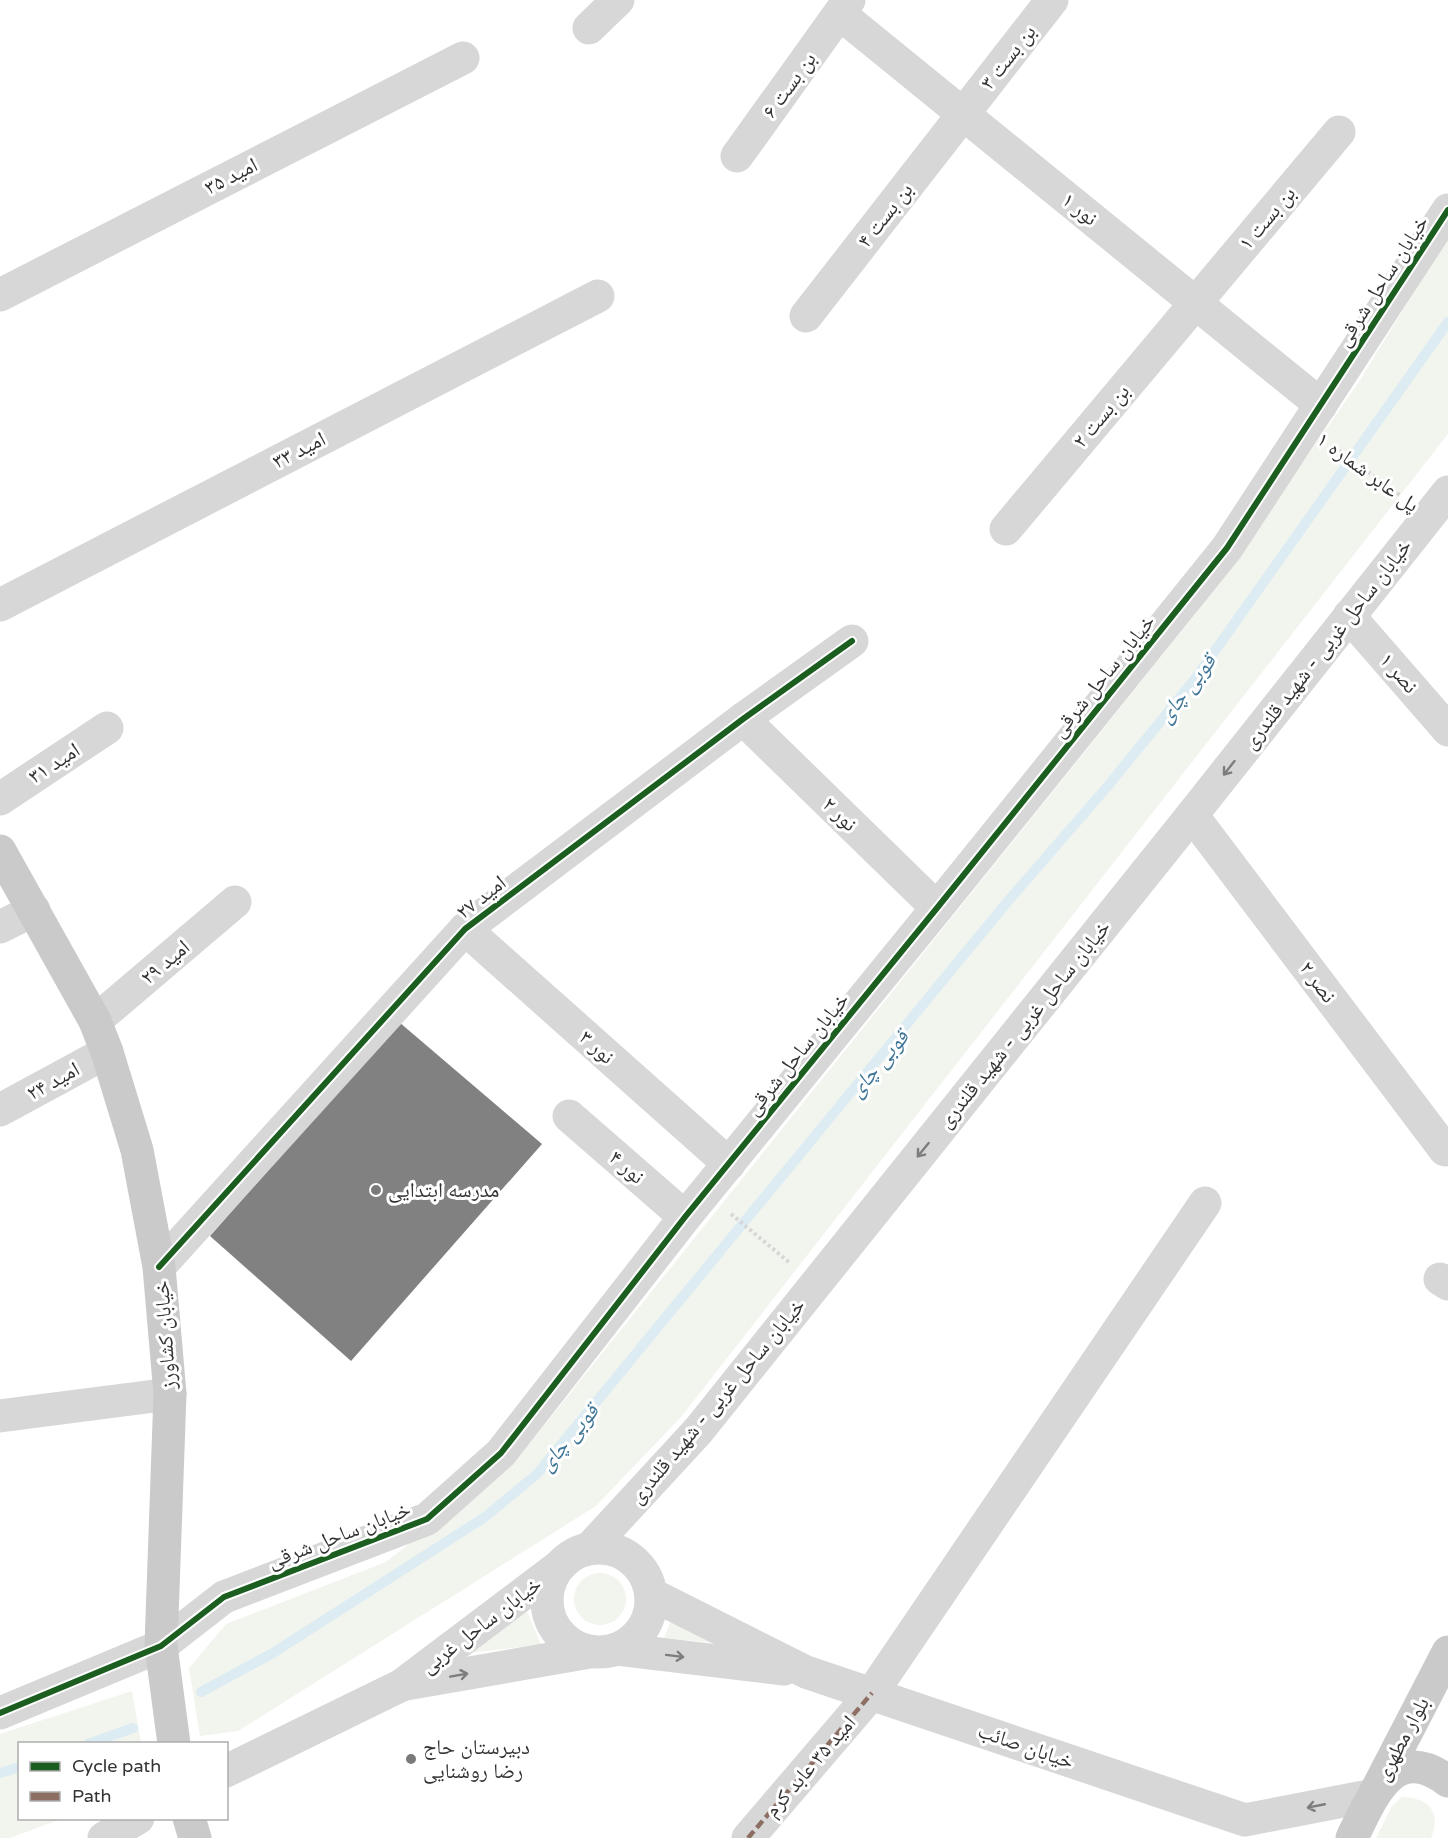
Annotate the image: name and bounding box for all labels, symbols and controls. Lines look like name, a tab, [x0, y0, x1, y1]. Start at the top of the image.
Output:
street label: بن بست ۳	[975, 20, 1041, 95]
street label: بن بست ۶	[757, 47, 822, 123]
street label: امید ۳۵	[200, 153, 262, 200]
street label: بن بست ۴	[852, 178, 918, 253]
street label: بن بست ۱	[1234, 181, 1301, 255]
street label: نور ۱	[1057, 188, 1103, 231]
street label: خیابان ساحل شرقی	[1331, 211, 1434, 351]
street label: بن بست ۲	[1068, 379, 1135, 453]
street label: امید ۳۳	[268, 427, 330, 474]
street label: پل عابر شماره ۱	[1312, 427, 1424, 518]
street label: خیابان ساحل غربی - شهید قلندری	[1237, 534, 1417, 755]
street label: خیابان ساحل شرقی	[1046, 610, 1161, 743]
water label: قوبی چای	[1152, 647, 1223, 728]
street label: نصر ۱	[1374, 648, 1423, 699]
street label: امید ۳۱	[24, 738, 85, 789]
one-way arrow	[1223, 760, 1236, 776]
street label: نور ۲	[817, 792, 862, 837]
street label: امید ۲۷	[451, 870, 511, 925]
street label: خیابان ساحل غربی - شهید قلندری	[933, 915, 1116, 1133]
street label: امید ۲۹	[136, 935, 195, 990]
street label: نصر ۲	[1294, 957, 1341, 1008]
street label: خیابان ساحل شرقی	[740, 988, 855, 1121]
water label: قوبی چای	[843, 1023, 916, 1102]
street label: نور ۳	[574, 1025, 619, 1070]
street label: امید ۲۴	[23, 1057, 84, 1106]
one-way arrow	[917, 1142, 930, 1158]
street label: نور ۴	[604, 1145, 649, 1189]
place label: مدرسه ابتدایی	[388, 1178, 499, 1203]
marker: مدرسه ابتدایی	[369, 1183, 383, 1197]
street label: خیابان کشاورز	[149, 1280, 182, 1391]
street label: خیابان ساحل غربی - شهید قلندری	[624, 1294, 811, 1509]
water label: قوبی چای	[533, 1397, 606, 1476]
street label: خیابان ساحل شرقی	[264, 1497, 414, 1574]
street label: خیابان ساحل غربی	[416, 1572, 547, 1679]
one-way arrow	[665, 1651, 685, 1662]
one-way arrow	[449, 1669, 469, 1680]
street label: بلوار مطهری	[1370, 1693, 1435, 1786]
street label: امید ۳۵ عابد کرم	[759, 1710, 862, 1823]
street label: خیابان صائب	[975, 1718, 1077, 1775]
place label: دبیرستان حاج رضا روشنایی	[423, 1735, 530, 1784]
legend	[18, 1742, 228, 1820]
marker: دبیرستان حاج رضا روشنایی	[404, 1752, 418, 1766]
text: Cycle path	[72, 1755, 161, 1777]
text: Path	[72, 1785, 111, 1807]
one-way arrow	[1307, 1801, 1326, 1812]

